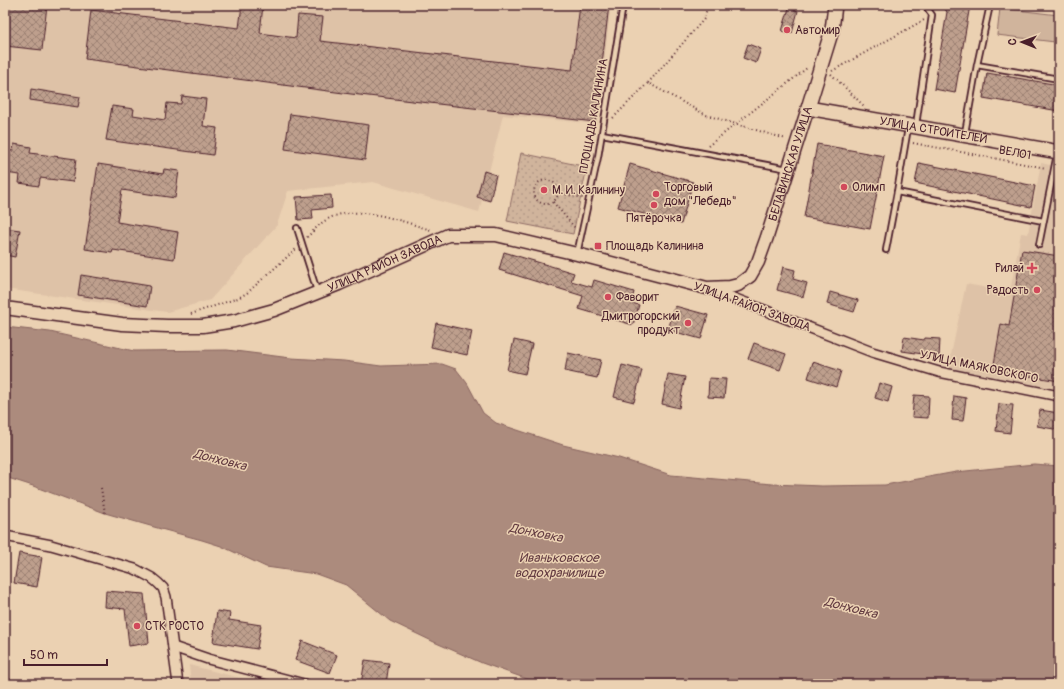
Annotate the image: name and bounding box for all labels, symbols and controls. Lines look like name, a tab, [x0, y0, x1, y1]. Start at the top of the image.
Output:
north arrow	[1002, 22, 1042, 62]
place label: Автомир	[795, 23, 840, 38]
marker: Автомир	[782, 25, 792, 35]
text: С	[1006, 38, 1019, 45]
street label: ПЛОЩАДЬ КАЛИНИНА	[576, 57, 612, 175]
street label: БЕЛАВИНСКАЯ УЛИЦА	[765, 104, 816, 223]
street label: УЛИЦА СТРОИТЕЛЕЙ	[878, 113, 988, 147]
street label: ВЕЛО1	[998, 143, 1032, 163]
place label: Торговый дом "Лебедь"	[664, 180, 737, 209]
place label: Олимп	[852, 180, 885, 195]
marker: Олимп	[839, 182, 849, 192]
place label: М. И. Калинину	[552, 183, 625, 198]
marker: М. И. Калинину	[539, 185, 549, 195]
marker: Торговый дом "Лебедь"	[651, 189, 661, 199]
marker: Пятёрочка	[649, 200, 659, 210]
place label: Пятёрочка	[626, 211, 682, 226]
street label: УЛИЦА РАЙОН ЗАВОДА	[325, 231, 444, 295]
place label: Площадь Калинина	[606, 239, 704, 254]
marker: Площадь Калинина	[593, 241, 603, 251]
place label: Рилай	[995, 261, 1024, 276]
marker: Рилай	[1027, 263, 1037, 273]
street label: УЛИЦА РАЙОН ЗАВОДА	[691, 279, 813, 335]
place label: Радость	[986, 283, 1029, 298]
marker: Радость	[1032, 285, 1042, 295]
place label: Фаворит	[616, 290, 659, 305]
marker: Фаворит	[603, 292, 613, 302]
place label: Дмитрогорский продукт	[601, 309, 680, 338]
marker: Дмитрогорский продукт	[683, 318, 693, 328]
street label: УЛИЦА МАЯКОВСКОГО	[919, 347, 1040, 387]
water label: Донховка	[191, 445, 249, 475]
water label: Донховка	[507, 520, 565, 546]
water label: Иваньковское водохранилище	[515, 550, 605, 581]
water label: Донховка	[822, 593, 880, 623]
place label: СТК РОСТО	[145, 619, 204, 634]
marker: СТК РОСТО	[132, 621, 142, 631]
scale bar	[24, 641, 107, 667]
text: 50 m	[30, 648, 58, 663]

